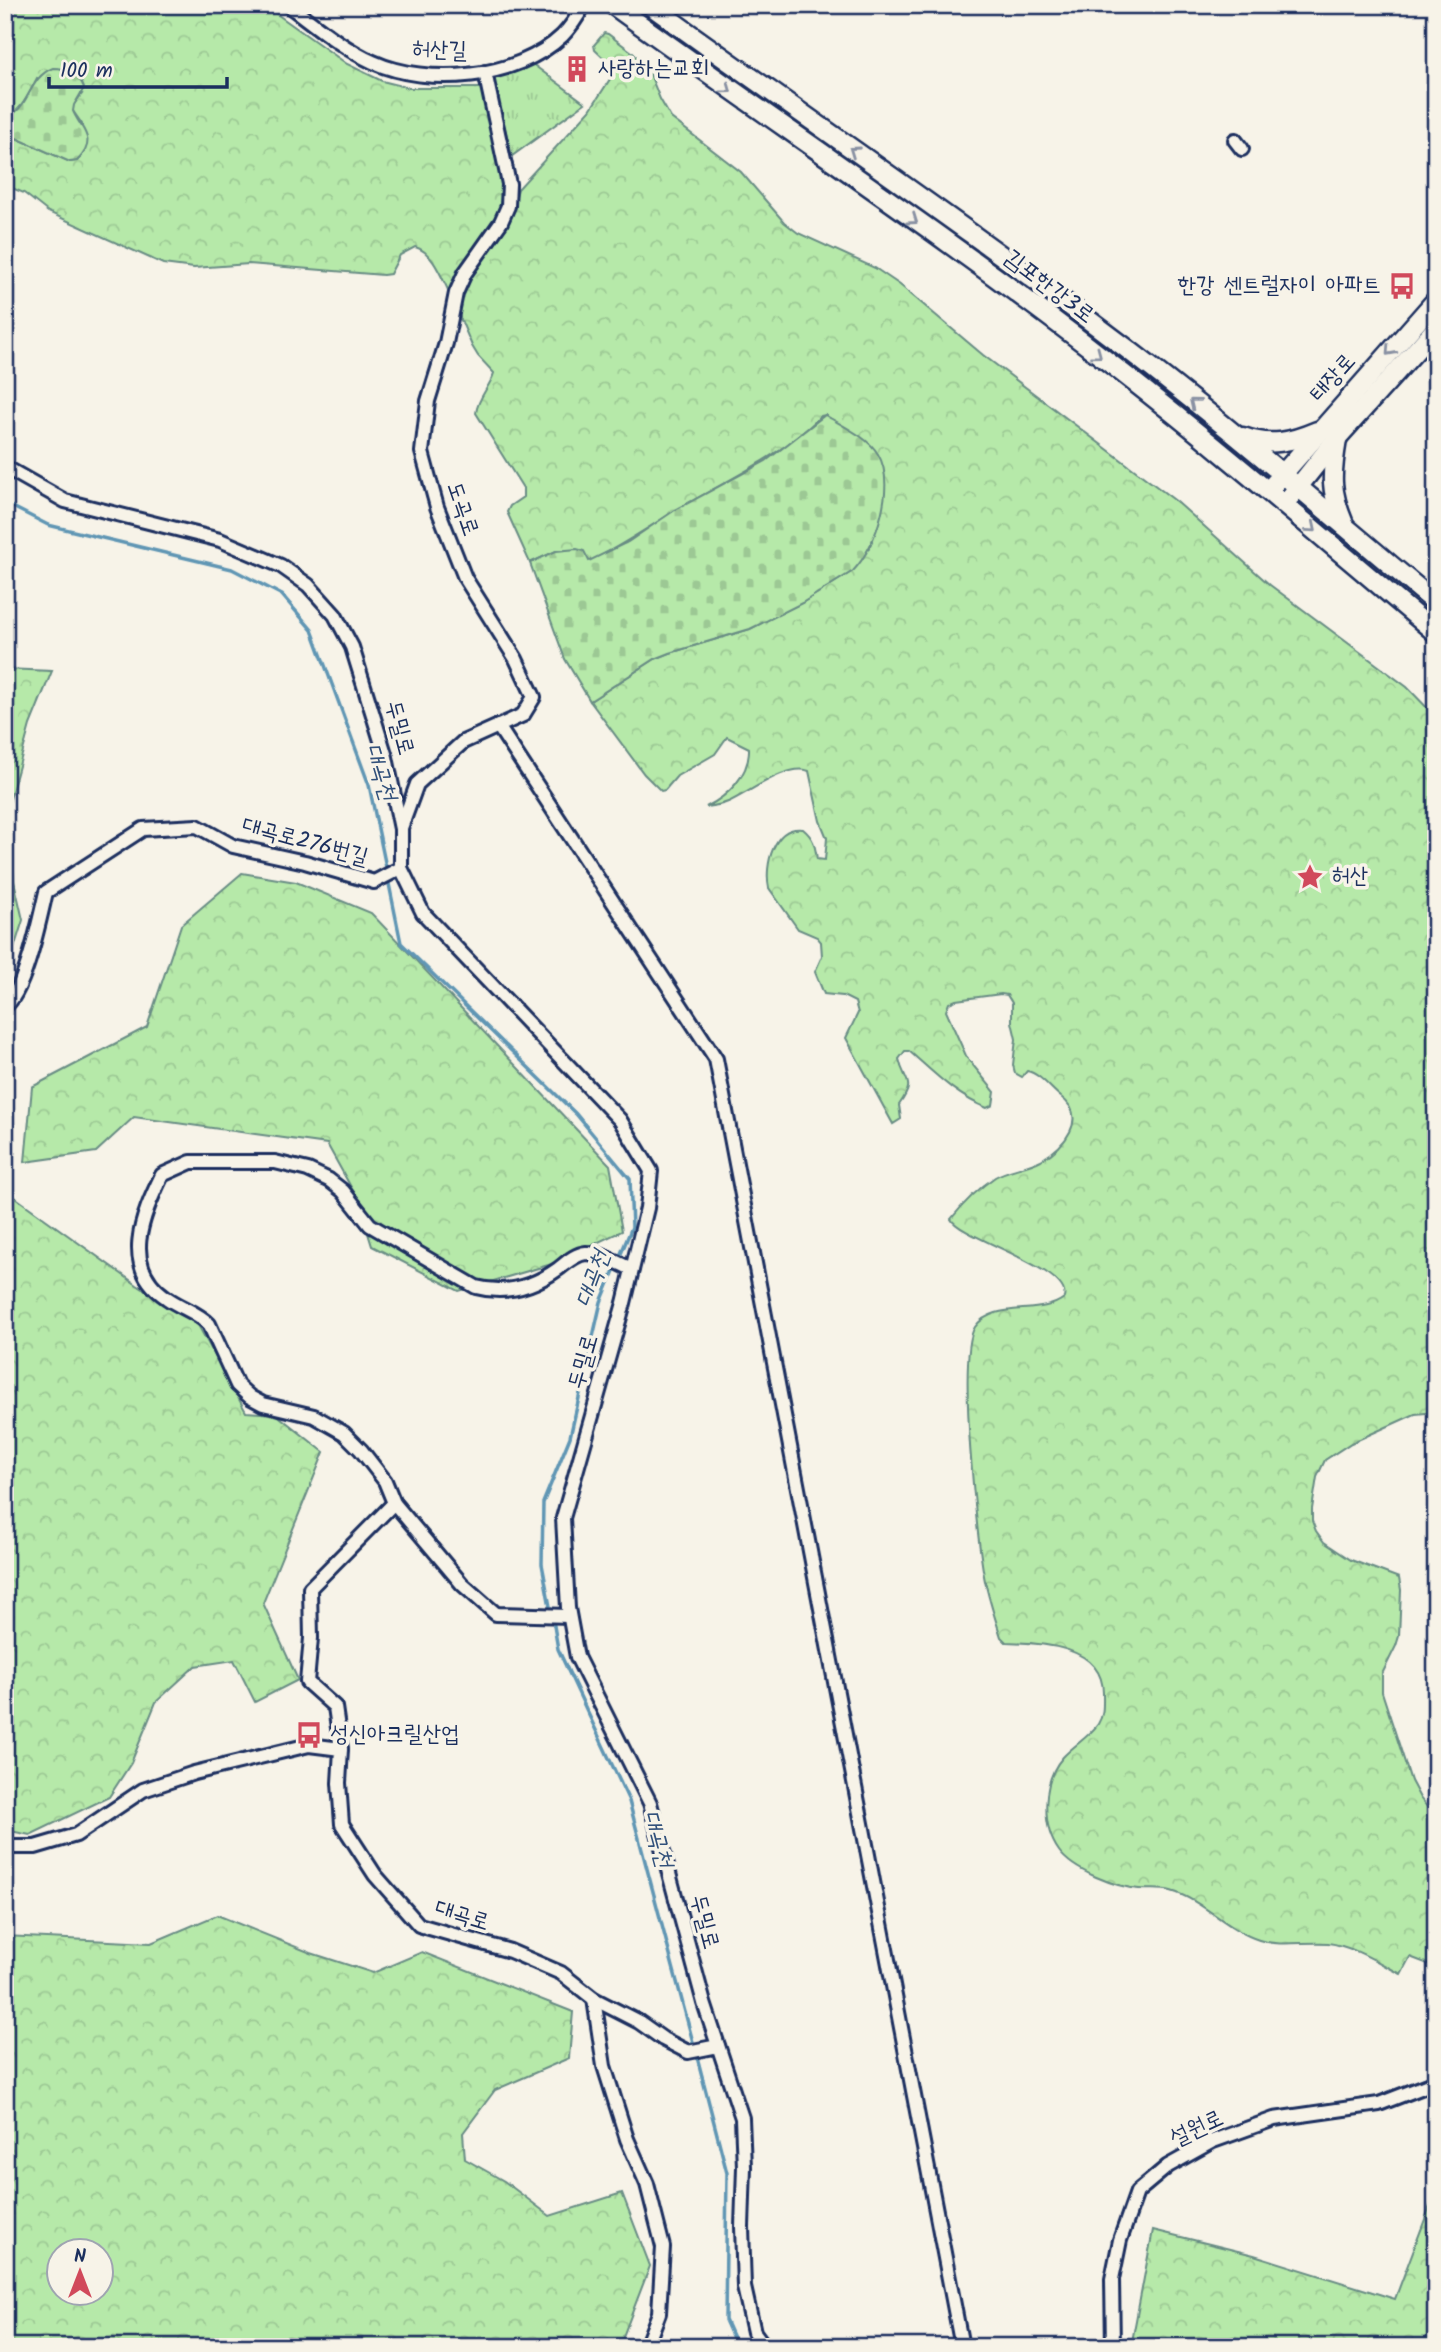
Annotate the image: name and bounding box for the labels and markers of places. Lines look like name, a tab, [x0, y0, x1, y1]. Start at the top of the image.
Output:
place label: 사랑하는교회	[598, 51, 709, 87]
building icon: 사랑하는교회	[562, 54, 592, 84]
place label: 한강 센트럴자이 아파트	[1177, 268, 1381, 304]
bus stop icon: 한강 센트럴자이 아파트	[1387, 271, 1417, 301]
place label: 허산	[1331, 859, 1369, 895]
place icon: 허산	[1295, 862, 1325, 892]
place label: 성신아크릴산업	[330, 1717, 460, 1753]
bus stop icon: 성신아크릴산업	[294, 1720, 324, 1750]

